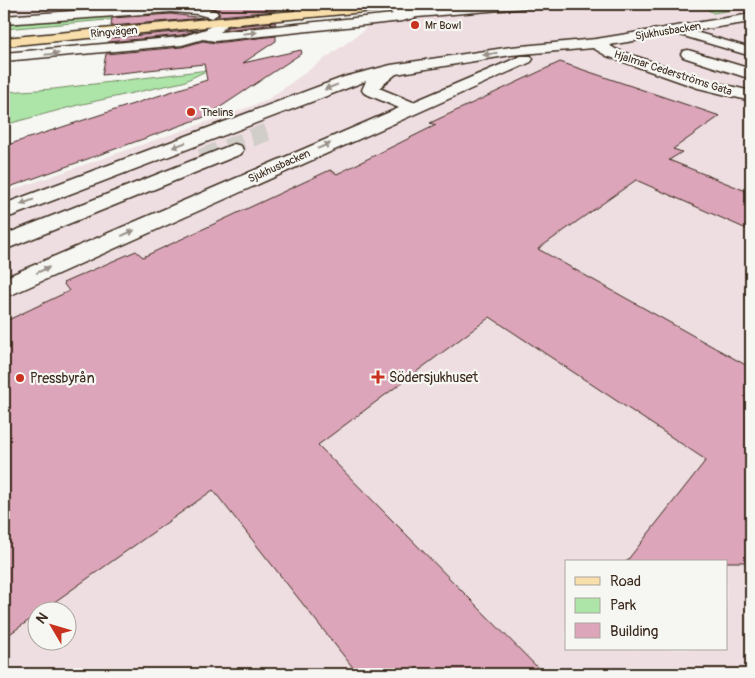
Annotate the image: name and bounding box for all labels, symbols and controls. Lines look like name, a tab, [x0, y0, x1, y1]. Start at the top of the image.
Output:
marker: Mr Bowl	[409, 19, 421, 31]
place label: Mr Bowl	[425, 19, 461, 32]
street label: Sjukhusbacken	[634, 19, 702, 43]
street label: Ringvägen	[90, 23, 138, 41]
one-way arrow	[243, 29, 259, 37]
street label: Hjalmar Cederströms Gata	[612, 48, 734, 98]
one-way arrow	[45, 49, 61, 57]
one-way arrow	[482, 51, 498, 59]
one-way arrow	[323, 83, 338, 91]
marker: Thelins	[185, 106, 197, 118]
place label: Thelins	[201, 106, 233, 119]
one-way arrow	[171, 141, 186, 149]
one-way arrow	[317, 142, 332, 150]
street label: Sjukhusbacken	[246, 147, 312, 185]
one-way arrow	[19, 198, 34, 206]
one-way arrow	[121, 228, 135, 236]
one-way arrow	[36, 266, 50, 274]
place label: Södersjukhuset	[389, 369, 479, 386]
place label: Pressbyrån	[30, 370, 95, 387]
marker: Södersjukhuset	[371, 370, 385, 384]
marker: Pressbyrån	[14, 372, 26, 384]
legend	[565, 560, 728, 650]
text: Road	[610, 572, 641, 591]
text: Park	[610, 596, 637, 615]
north arrow	[28, 600, 78, 650]
text: N	[33, 609, 52, 627]
text: Building	[610, 622, 658, 641]

